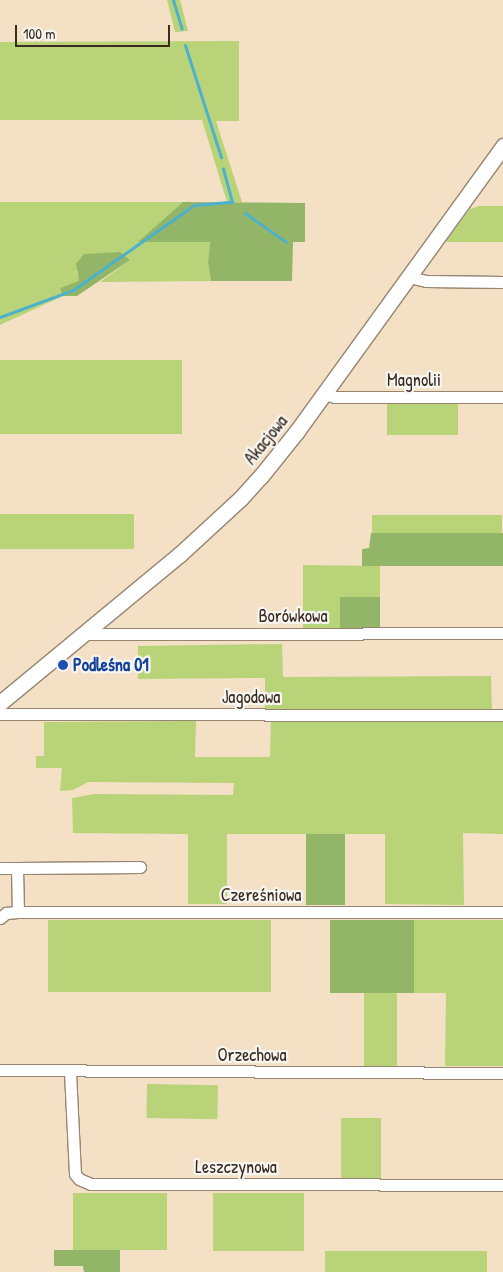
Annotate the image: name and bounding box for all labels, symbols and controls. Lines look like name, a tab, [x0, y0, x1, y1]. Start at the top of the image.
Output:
scale bar	[18, 15, 172, 47]
text: 100 m	[23, 23, 56, 44]
street label: Magnolii	[387, 369, 441, 391]
street label: Akacjowa	[240, 411, 292, 469]
street label: Borówkowa	[258, 605, 328, 627]
place label: Podleśna 01	[73, 654, 149, 676]
marker: Podleśna 01	[57, 659, 69, 671]
street label: Jagodowa	[222, 686, 280, 708]
street label: Czereśniowa	[221, 884, 301, 906]
street label: Orzechowa	[218, 1044, 286, 1066]
street label: Leszczynowa	[195, 1156, 277, 1178]

